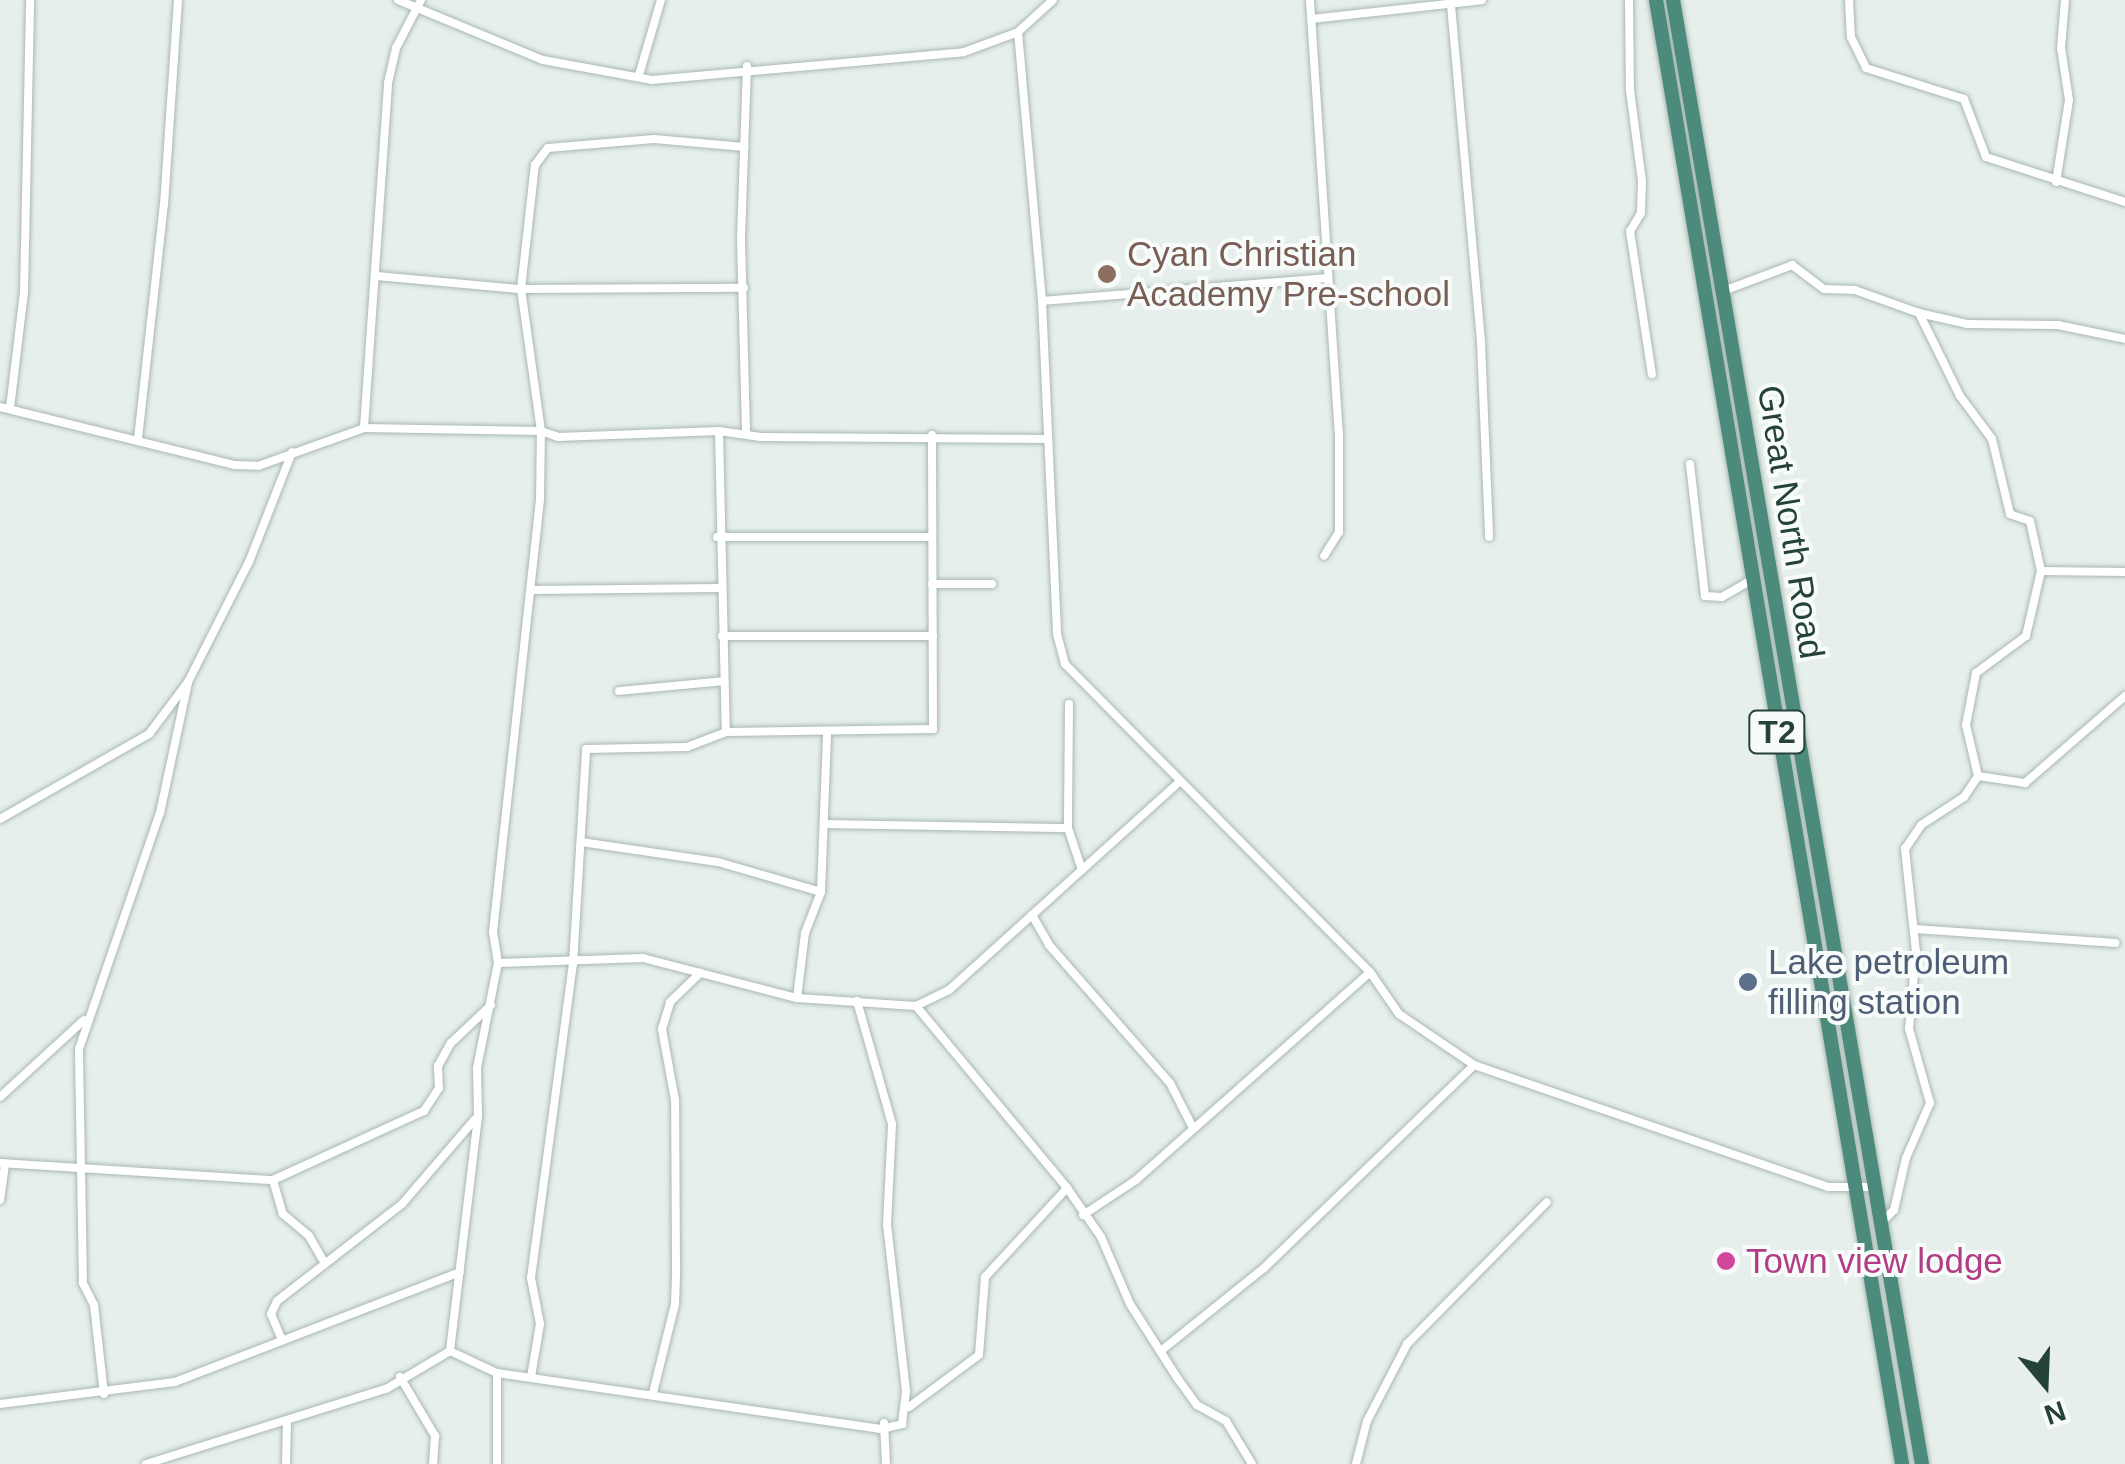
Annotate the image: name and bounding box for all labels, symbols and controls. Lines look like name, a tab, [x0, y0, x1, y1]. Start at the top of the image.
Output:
place label: Cyan Christian Academy Pre-school	[1127, 233, 1450, 315]
marker: Cyan Christian Academy Pre-school	[1096, 263, 1118, 285]
street label: Great North Road	[1749, 382, 1833, 662]
road number: T2	[1747, 705, 1807, 759]
place label: Lake petroleum filling station	[1768, 941, 2009, 1023]
marker: Lake petroleum filling station	[1737, 971, 1759, 993]
place label: Town view lodge	[1746, 1240, 2003, 1282]
marker: Town view lodge	[1715, 1250, 1737, 1272]
north arrow	[1995, 1334, 2095, 1434]
text: N	[2040, 1395, 2070, 1431]

